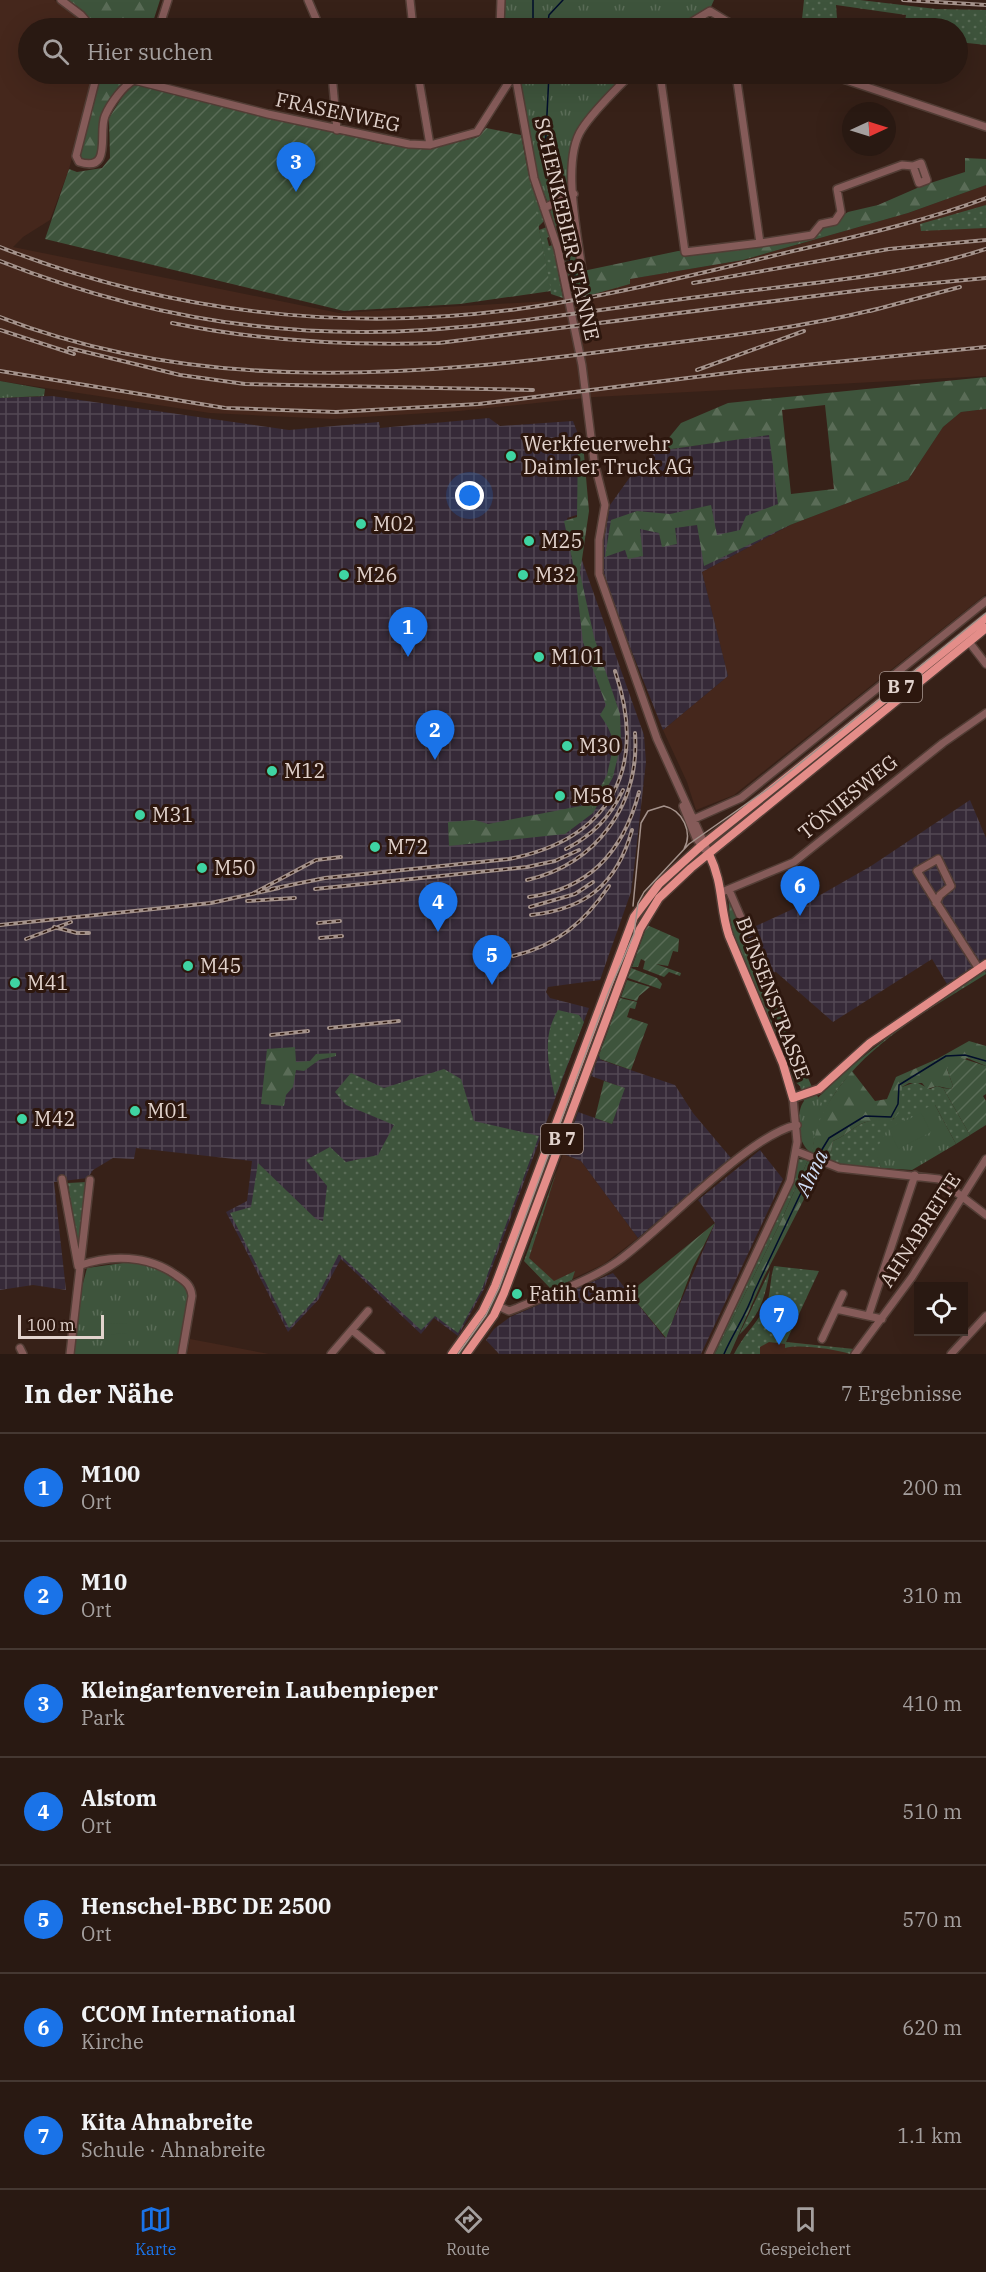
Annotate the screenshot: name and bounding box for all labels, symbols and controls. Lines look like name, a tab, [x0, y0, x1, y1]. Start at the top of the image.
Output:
search box	[18, 18, 968, 84]
icon: search	[39, 35, 72, 68]
text: Hier suchen	[87, 37, 213, 66]
street label: FRASENWEG	[273, 85, 403, 138]
north arrow	[842, 102, 896, 156]
street label: SCHENKEBIER STANNE	[529, 115, 606, 343]
pin: 3	[276, 142, 316, 192]
place label: Werkfeuerwehr Daimler Truck AG	[523, 430, 692, 480]
marker: Werkfeuerwehr Daimler Truck AG	[504, 449, 518, 463]
your location	[455, 481, 484, 510]
place label: M02	[373, 510, 414, 537]
marker: M02	[354, 517, 368, 531]
place label: M25	[541, 527, 582, 554]
marker: M25	[522, 534, 536, 548]
place label: M26	[356, 561, 397, 588]
place label: M32	[535, 561, 576, 588]
marker: M26	[337, 568, 351, 582]
marker: M32	[516, 568, 530, 582]
pin: 1	[388, 608, 428, 657]
place label: M101	[551, 643, 604, 670]
marker: M101	[532, 650, 546, 664]
road number: B 7	[880, 672, 922, 702]
pin: 2	[416, 710, 454, 760]
place label: M30	[579, 732, 620, 759]
marker: M30	[560, 739, 574, 753]
street label: TÖNIESWEG	[792, 748, 903, 845]
place label: M12	[284, 757, 325, 784]
marker: M12	[265, 764, 279, 778]
place label: M58	[572, 782, 613, 809]
marker: M58	[553, 789, 567, 803]
place label: M31	[152, 801, 193, 828]
marker: M31	[133, 808, 147, 822]
place label: M72	[387, 833, 428, 860]
marker: M72	[368, 840, 382, 854]
place label: M50	[214, 854, 255, 881]
marker: M50	[195, 861, 209, 875]
pin: 6	[780, 866, 820, 916]
pin: 4	[418, 882, 458, 932]
street label: BUNSENSTRASSE	[730, 913, 817, 1083]
pin: 5	[472, 936, 512, 985]
place label: M45	[200, 952, 241, 979]
marker: M45	[181, 959, 195, 973]
place label: M41	[27, 969, 68, 996]
marker: M41	[8, 976, 22, 990]
place label: M01	[147, 1097, 188, 1124]
marker: M01	[128, 1104, 142, 1118]
place label: M42	[34, 1105, 75, 1132]
marker: M42	[15, 1112, 29, 1126]
road number: B 7	[541, 1124, 583, 1154]
water label: Ahna	[787, 1144, 834, 1202]
street label: AHNABREITE	[873, 1167, 967, 1292]
place label: Fatih Camii	[529, 1280, 637, 1307]
map controls	[914, 1282, 968, 1336]
button: locate	[914, 1282, 968, 1336]
marker: Fatih Camii	[510, 1287, 524, 1301]
pin: 7	[760, 1296, 798, 1345]
scale bar	[18, 1312, 104, 1340]
text: 100 m	[27, 1315, 75, 1335]
text: In der Nähe	[24, 1376, 174, 1410]
text: 7 Ergebnisse	[841, 1380, 962, 1407]
text: M100	[81, 1459, 140, 1488]
text: 1	[38, 1474, 50, 1501]
text: 200 m	[902, 1474, 962, 1501]
text: Ort	[81, 1488, 111, 1515]
text: M10	[81, 1567, 127, 1596]
text: 2	[38, 1582, 50, 1609]
text: 310 m	[902, 1582, 962, 1609]
text: Ort	[81, 1596, 111, 1623]
text: Kleingartenverein Laubenpieper	[81, 1675, 438, 1704]
text: 3	[38, 1690, 50, 1717]
text: 410 m	[902, 1690, 962, 1717]
text: Park	[81, 1704, 125, 1731]
text: Alstom	[81, 1783, 157, 1812]
text: 4	[38, 1798, 50, 1825]
text: 510 m	[902, 1798, 962, 1825]
text: Ort	[81, 1812, 111, 1839]
text: Henschel-BBC DE 2500	[81, 1891, 331, 1920]
text: 5	[38, 1906, 50, 1933]
text: 570 m	[902, 1906, 962, 1933]
text: Ort	[81, 1920, 111, 1947]
text: CCOM International	[81, 1999, 296, 2028]
text: 6	[38, 2014, 50, 2041]
text: 620 m	[902, 2014, 962, 2041]
text: Kirche	[81, 2028, 144, 2055]
text: Kita Ahnabreite	[81, 2107, 253, 2136]
text: 7	[38, 2122, 50, 2149]
text: 1.1 km	[897, 2122, 962, 2149]
text: Schule · Ahnabreite	[81, 2136, 266, 2163]
tab: Karte	[135, 2203, 176, 2259]
tab: Route	[446, 2203, 490, 2259]
tab: Gespeichert	[760, 2203, 851, 2259]

